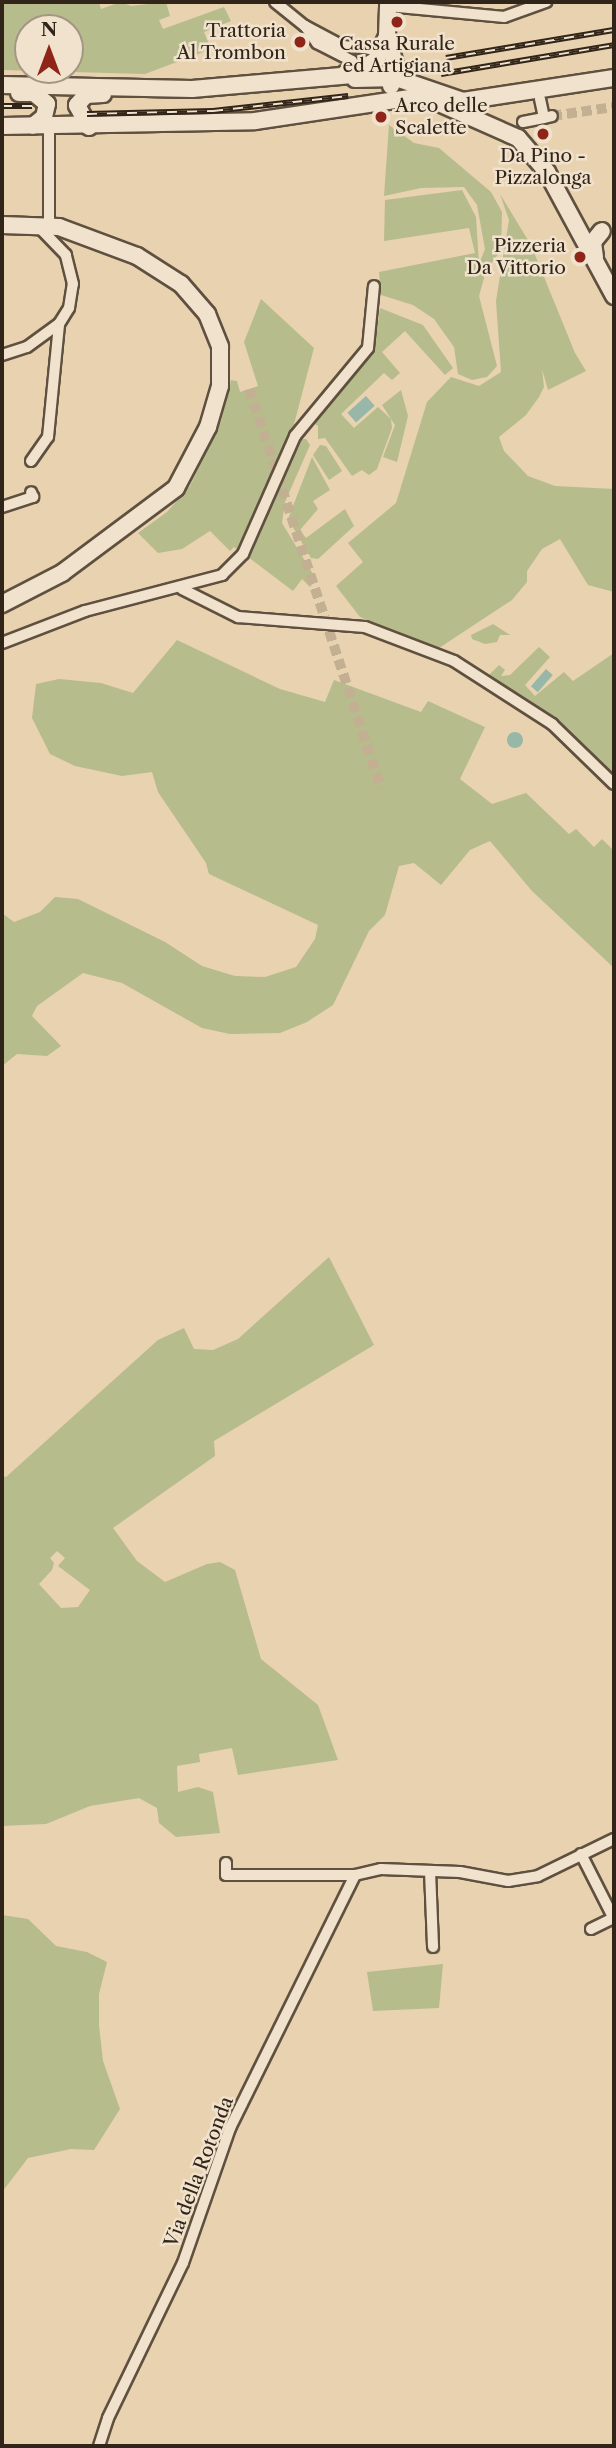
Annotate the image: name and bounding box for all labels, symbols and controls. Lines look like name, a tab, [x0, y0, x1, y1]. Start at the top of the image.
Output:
north arrow	[14, 14, 84, 84]
marker: Cassa Rurale ed Artigiana	[389, 14, 405, 30]
text: N	[41, 18, 57, 41]
place label: Trattoria Al Trombon	[176, 20, 286, 64]
place label: Cassa Rurale ed Artigiana	[339, 33, 455, 77]
marker: Trattoria Al Trombon	[292, 34, 308, 50]
place label: Arco delle Scalette	[395, 95, 488, 139]
marker: Arco delle Scalette	[373, 109, 389, 125]
marker: Da Pino - Pizzalonga	[535, 126, 551, 142]
place label: Da Pino - Pizzalonga	[494, 145, 592, 189]
place label: Pizzeria Da Vittorio	[466, 235, 566, 279]
marker: Pizzeria Da Vittorio	[572, 249, 588, 265]
street label: Via della Rotonda	[160, 2093, 238, 2251]

